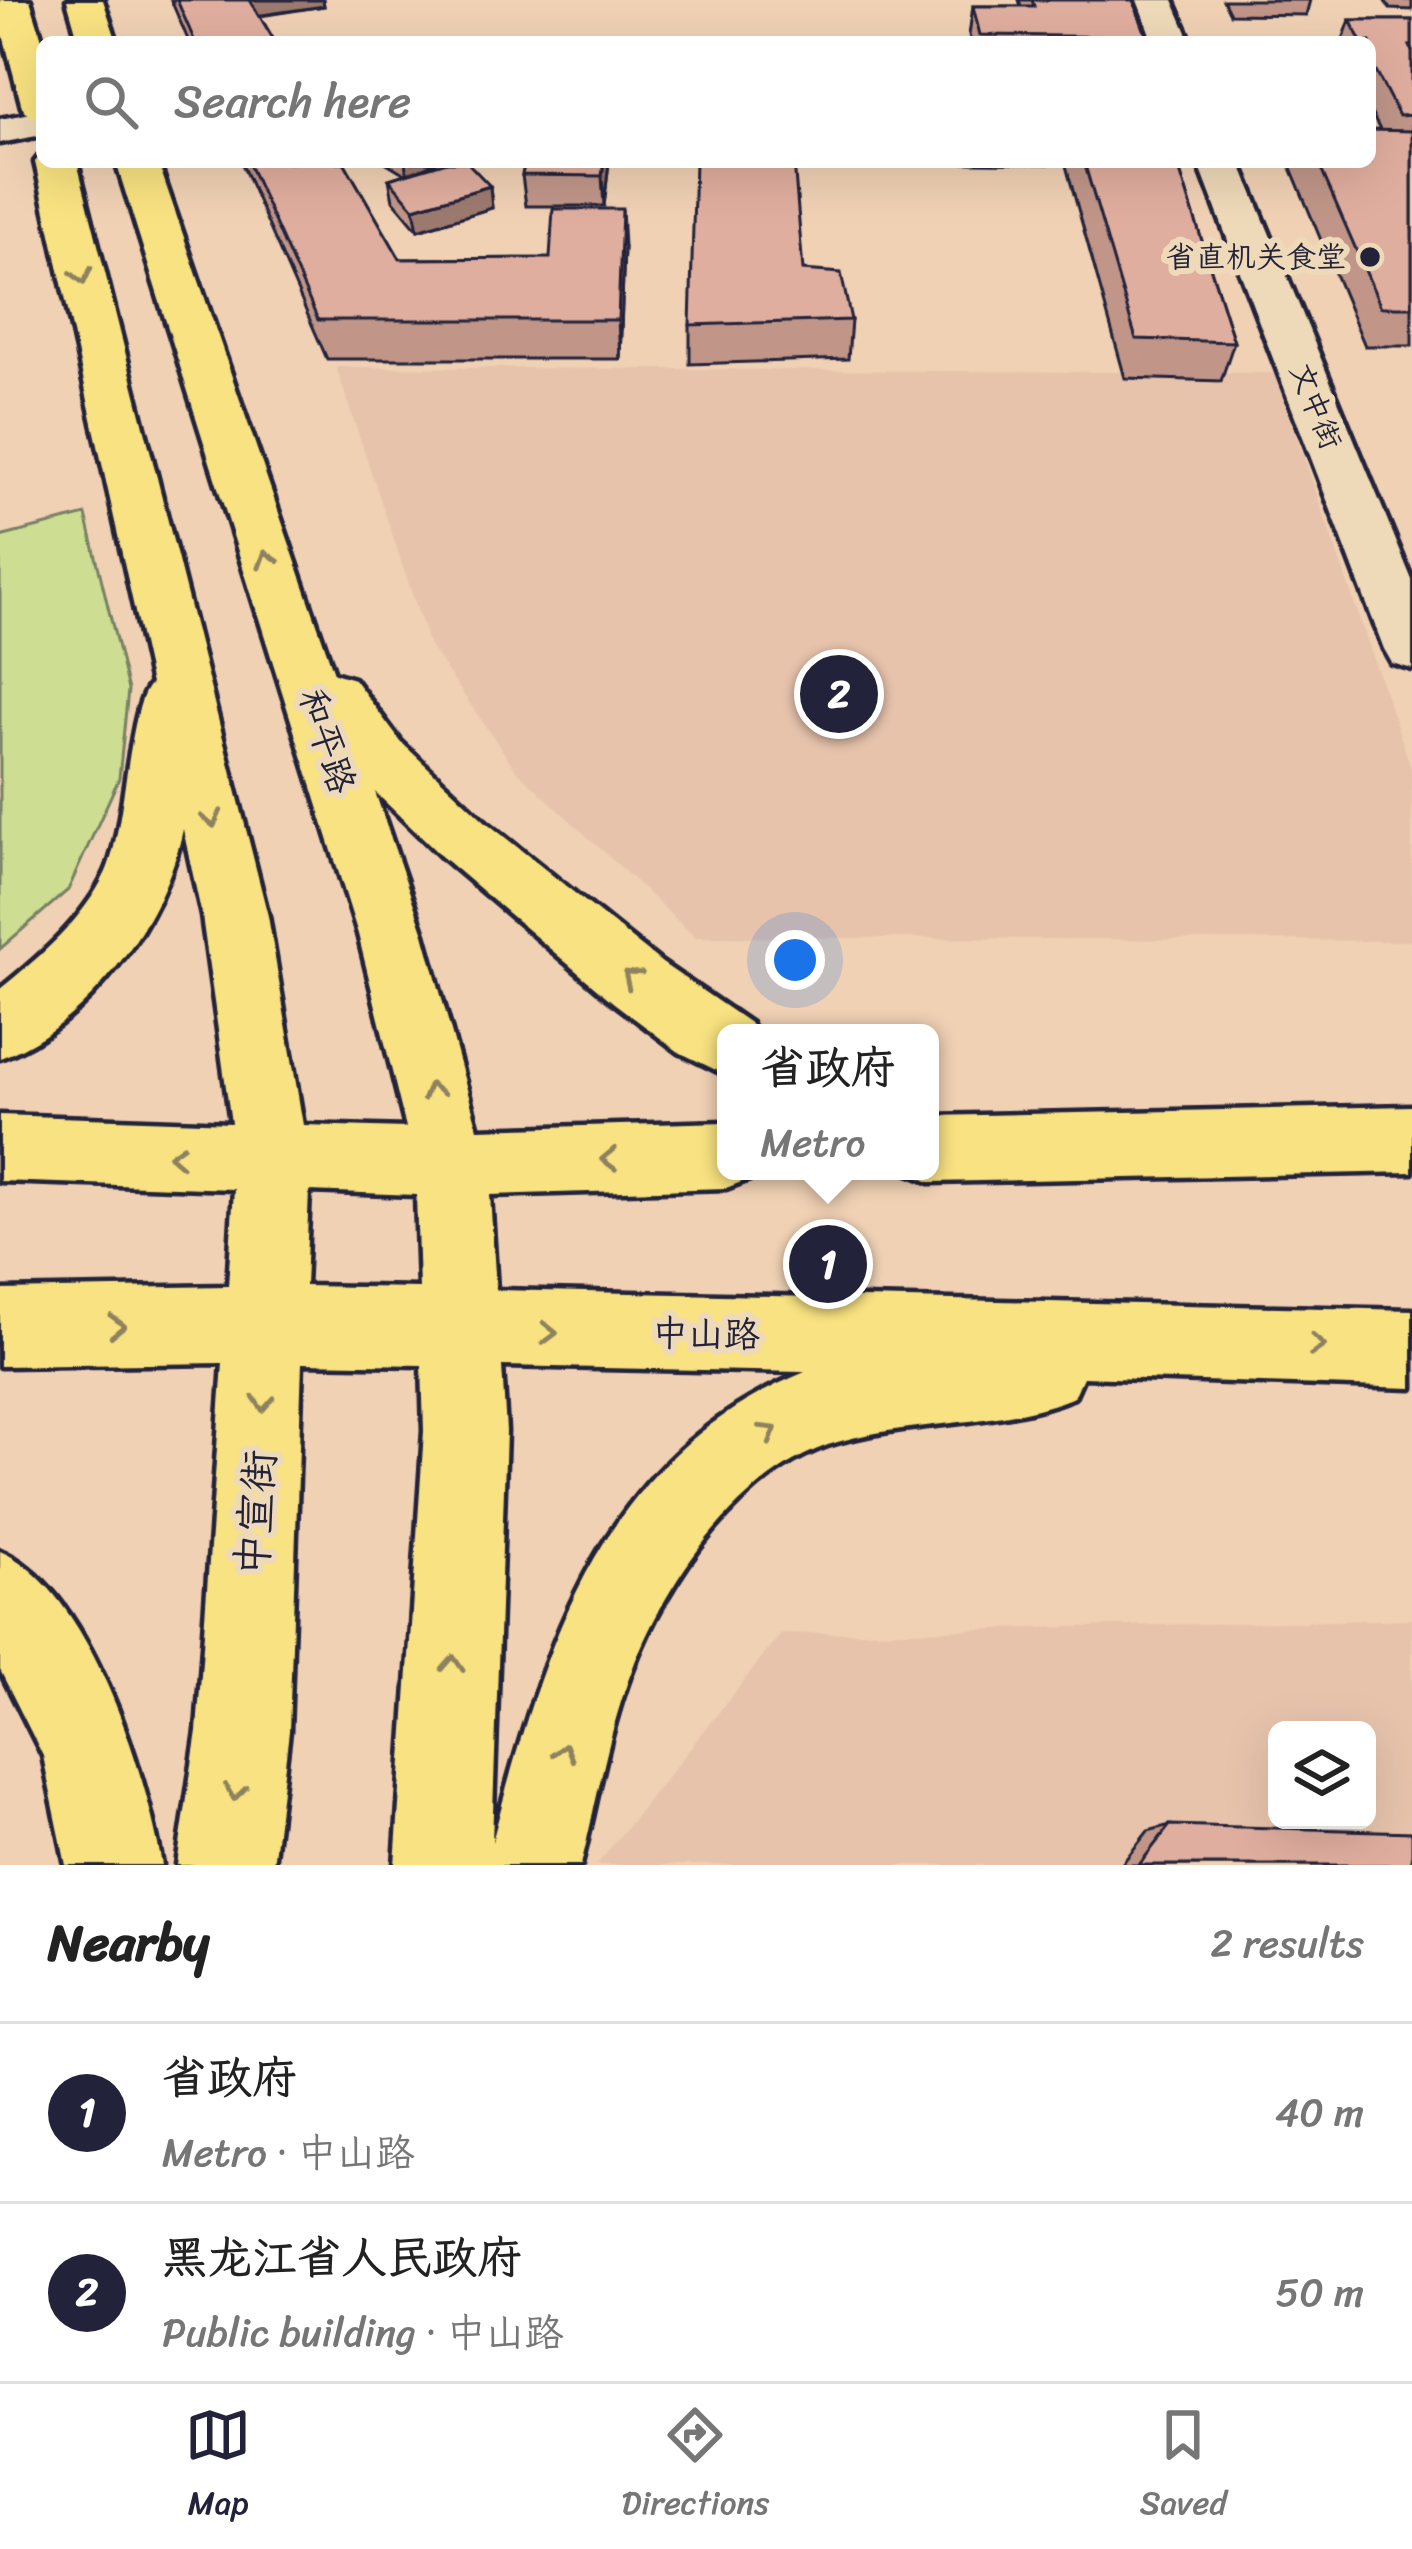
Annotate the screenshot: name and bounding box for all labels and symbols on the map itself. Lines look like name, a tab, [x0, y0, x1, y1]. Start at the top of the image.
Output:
place label: 省直机关食堂	[1166, 230, 1346, 284]
marker: 省直机关食堂	[1357, 244, 1383, 270]
one-way arrow	[69, 265, 94, 285]
street label: 文中街	[1274, 354, 1358, 458]
one-way arrow	[256, 549, 281, 570]
pin: 2	[800, 649, 878, 739]
street label: 和平路	[280, 680, 374, 802]
one-way arrow	[198, 808, 223, 828]
your location	[765, 930, 825, 990]
one-way arrow	[623, 969, 645, 991]
one-way arrow	[421, 1082, 446, 1102]
one-way arrow	[167, 1143, 186, 1169]
one-way arrow	[599, 1145, 618, 1171]
pin: 1	[789, 1219, 867, 1309]
street label: 中山路	[651, 1301, 761, 1367]
one-way arrow	[109, 1313, 127, 1339]
one-way arrow	[540, 1319, 559, 1345]
one-way arrow	[1308, 1332, 1327, 1358]
one-way arrow	[251, 1394, 277, 1413]
one-way arrow	[755, 1424, 777, 1446]
street label: 中宣街	[215, 1448, 297, 1578]
one-way arrow	[440, 1654, 466, 1673]
one-way arrow	[550, 1743, 575, 1763]
one-way arrow	[222, 1782, 248, 1802]

